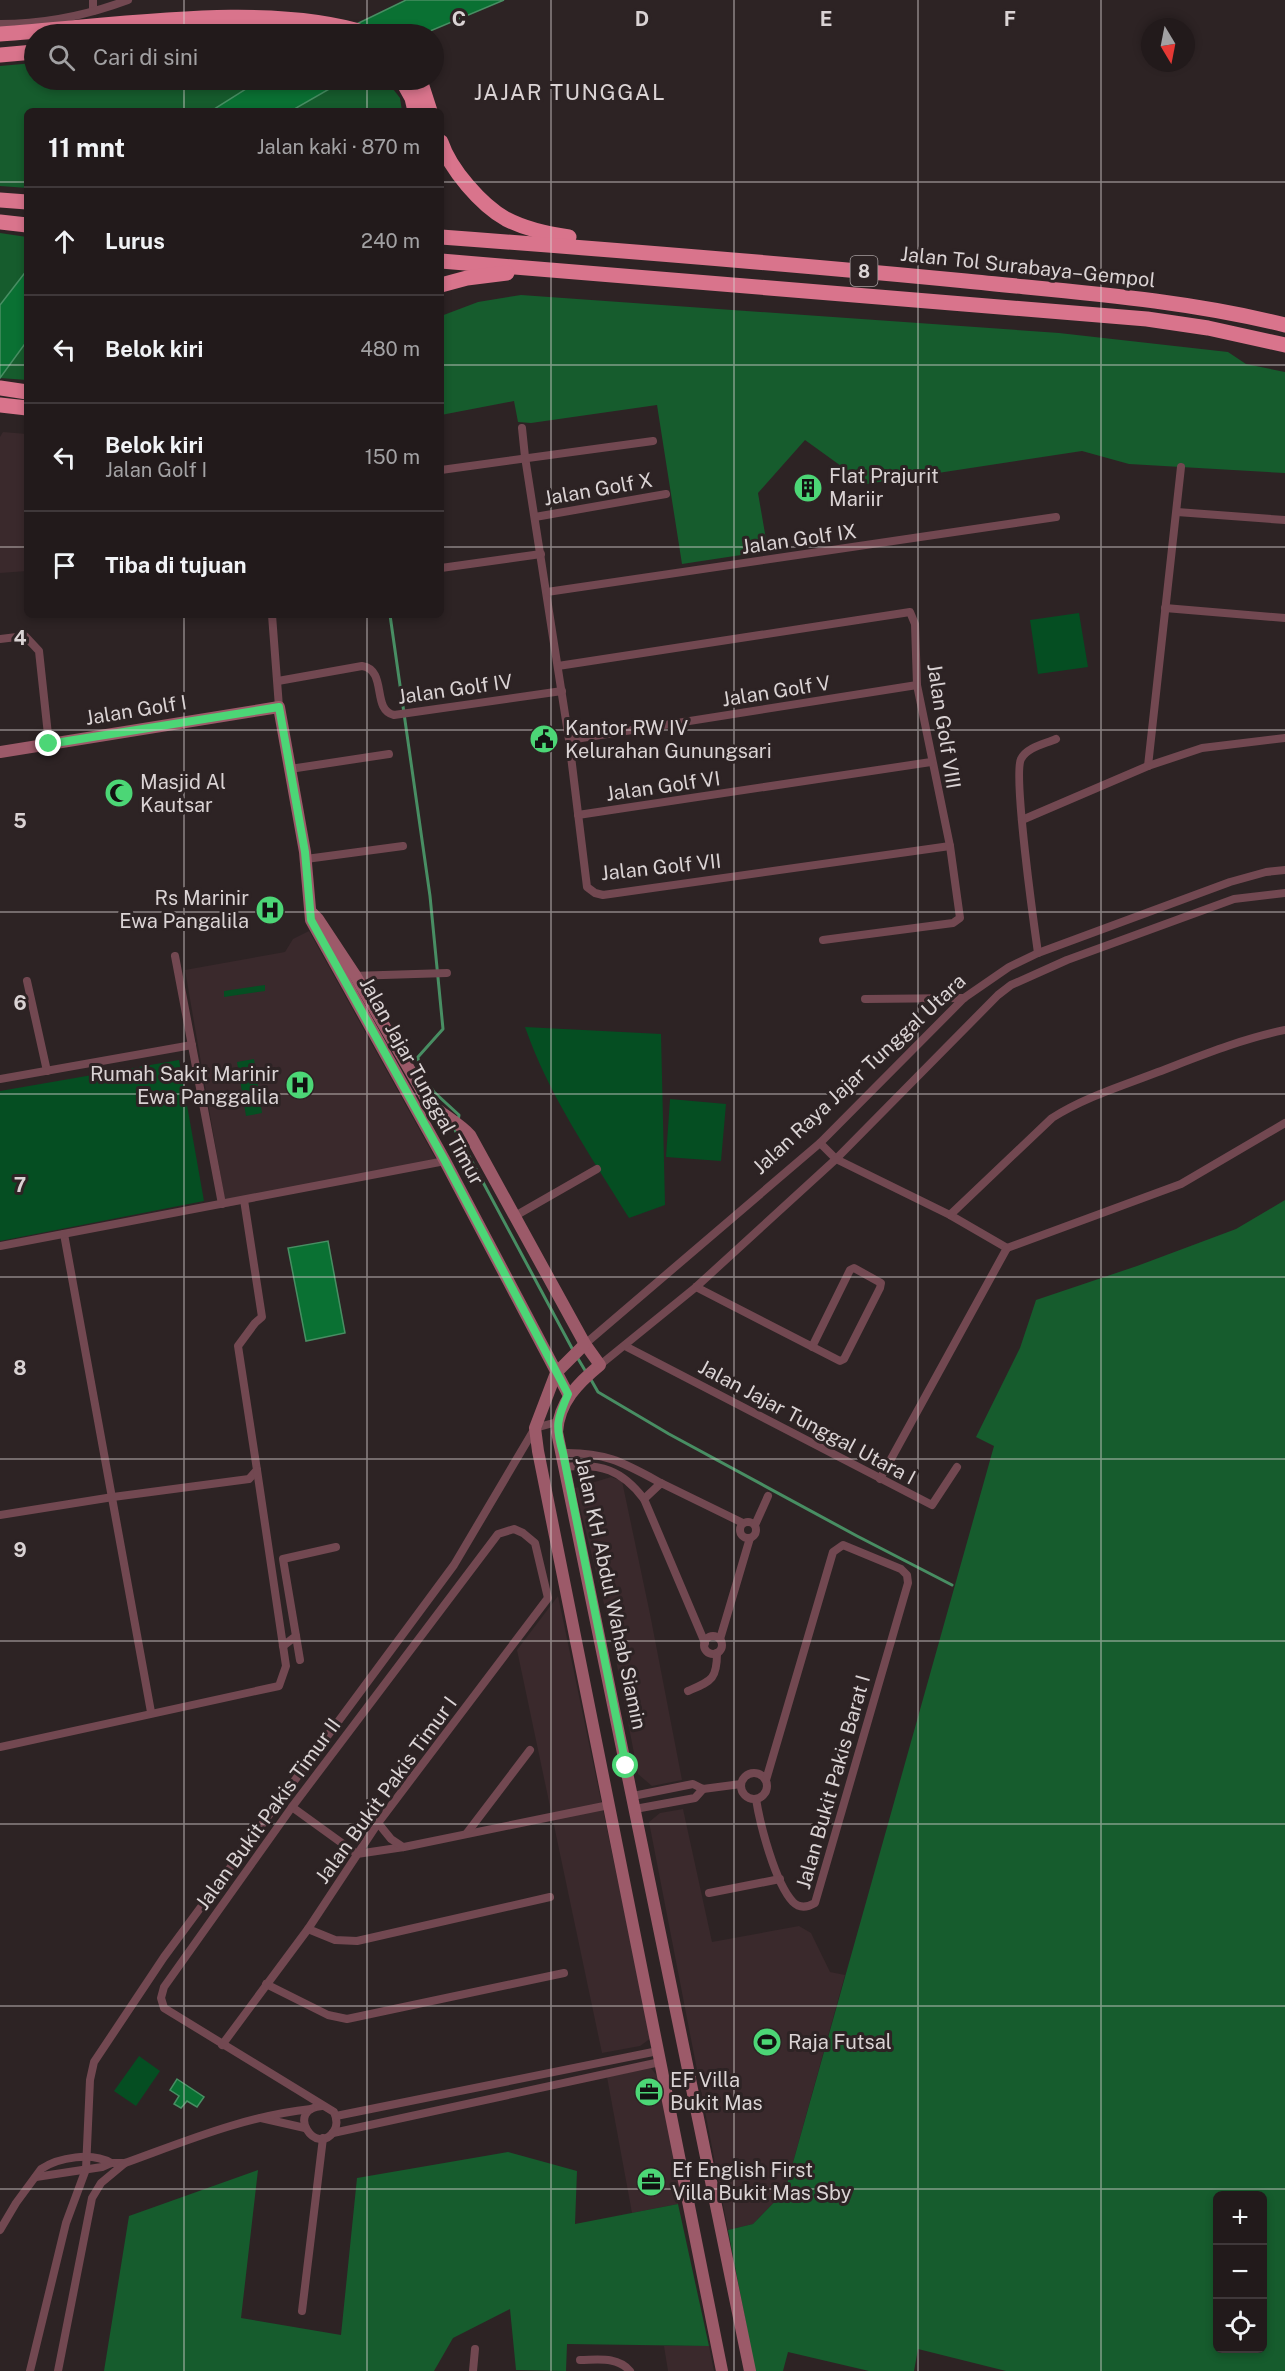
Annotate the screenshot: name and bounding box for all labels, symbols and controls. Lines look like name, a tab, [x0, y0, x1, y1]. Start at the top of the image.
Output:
text: C	[452, 7, 466, 31]
text: D	[635, 7, 649, 31]
text: E	[820, 7, 832, 31]
text: F	[1004, 7, 1016, 31]
north arrow	[1141, 18, 1195, 72]
search box	[24, 24, 444, 90]
icon: search	[45, 41, 78, 74]
text: Cari di sini	[93, 44, 198, 70]
district label: JAJAR TUNGGAL	[474, 79, 666, 105]
text: 11 mnt	[48, 132, 125, 163]
text: Jalan kaki · 870 m	[257, 135, 420, 159]
icon: ahead	[48, 225, 81, 258]
text: Lurus	[105, 228, 165, 254]
text: 240 m	[361, 229, 420, 253]
street label: Jalan Tol Surabaya–Gempol	[899, 242, 1157, 292]
road number: 8	[850, 256, 878, 286]
icon: left	[48, 333, 81, 366]
text: Belok kiri	[105, 336, 203, 362]
text: 480 m	[360, 337, 420, 361]
text: Belok kiri	[105, 432, 203, 458]
icon: left	[48, 441, 81, 474]
text: 150 m	[365, 445, 420, 469]
text: Jalan Golf I	[105, 458, 207, 482]
place label: Flat Prajurit Mariir	[829, 464, 939, 511]
street label: Jalan Golf X	[542, 468, 654, 510]
building icon: Flat Prajurit Mariir	[792, 472, 824, 504]
street label: Jalan Golf IX	[740, 519, 858, 559]
icon: arrive	[48, 549, 81, 582]
text: Tiba di tujuan	[105, 552, 246, 578]
text: 4	[13, 626, 27, 650]
street label: Jalan Golf VIII	[922, 662, 966, 790]
street label: Jalan Golf IV	[396, 669, 514, 709]
street label: Jalan Golf V	[720, 671, 832, 711]
street label: Jalan Golf I	[84, 690, 188, 730]
place label: Kantor RW IV Kelurahan Gunungsari	[565, 716, 772, 763]
public building icon: Kantor RW IV Kelurahan Gunungsari	[528, 723, 560, 755]
route end	[35, 730, 61, 756]
street label: Jalan Golf VI	[604, 766, 722, 806]
place label: Masjid Al Kautsar	[140, 770, 226, 817]
mosque icon: Masjid Al Kautsar	[103, 777, 135, 809]
text: 5	[13, 809, 27, 833]
street label: Jalan Golf VII	[600, 849, 722, 885]
place label: Rs Marinir Ewa Pangalila	[119, 886, 249, 933]
hospital icon: Rs Marinir Ewa Pangalila	[254, 894, 286, 926]
street label: Jalan Raya Jajar Tunggal Utara	[748, 969, 970, 1179]
street label: Jalan Jajar Tunggal Timur	[355, 973, 489, 1189]
text: 6	[13, 991, 27, 1015]
place label: Rumah Sakit Marinir Ewa Panggalila	[90, 1062, 279, 1109]
hospital icon: Rumah Sakit Marinir Ewa Panggalila	[284, 1069, 316, 1101]
text: 7	[14, 1173, 26, 1197]
street label: Jalan Jajar Tunggal Utara I	[694, 1354, 920, 1490]
text: 8	[13, 1356, 27, 1380]
street label: Jalan KH Abdul Wahab Siamin	[570, 1454, 652, 1732]
text: 9	[13, 1538, 27, 1562]
street label: Jalan Bukit Pakis Barat I	[791, 1672, 875, 1892]
street label: Jalan Bukit Pakis Timur I	[310, 1692, 462, 1888]
street label: Jalan Bukit Pakis Timur II	[190, 1714, 346, 1914]
route start	[612, 1752, 638, 1778]
sports icon: Raja Futsal	[751, 2026, 783, 2058]
place label: Raja Futsal	[788, 2030, 892, 2054]
place label: EF Villa Bukit Mas	[670, 2068, 763, 2115]
office icon: EF Villa Bukit Mas	[633, 2076, 665, 2108]
place label: Ef English First Villa Bukit Mas Sby	[672, 2158, 852, 2205]
office icon: Ef English First Villa Bukit Mas Sby	[635, 2166, 667, 2198]
map controls	[1213, 2191, 1267, 2353]
button: +	[1213, 2191, 1267, 2245]
button: −	[1213, 2245, 1267, 2299]
button: locate	[1213, 2299, 1267, 2353]

